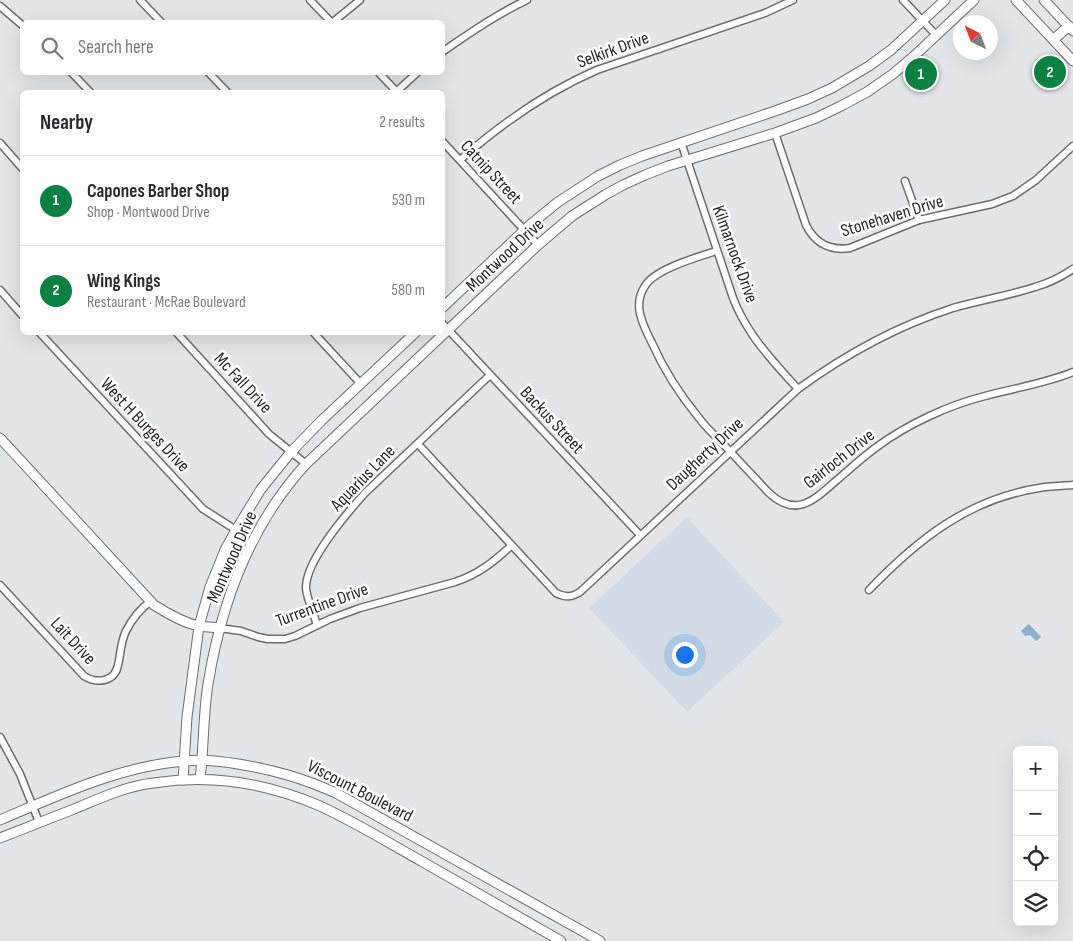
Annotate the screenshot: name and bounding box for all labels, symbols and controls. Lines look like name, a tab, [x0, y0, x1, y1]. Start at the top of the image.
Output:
north arrow	[953, 15, 998, 60]
search box	[20, 20, 445, 75]
street label: Selkirk Drive	[574, 27, 652, 73]
icon: search	[38, 34, 66, 62]
text: Search here	[78, 36, 154, 59]
pin: 2	[1034, 53, 1066, 91]
pin: 1	[905, 55, 937, 93]
text: Nearby	[40, 110, 93, 135]
text: 2 results	[379, 113, 425, 132]
street label: Catnip Street	[456, 136, 526, 209]
text: Capones Barber Shop	[87, 180, 229, 203]
street label: Stonehaven Drive	[838, 190, 946, 242]
text: 1	[53, 191, 59, 210]
text: 530 m	[392, 191, 425, 210]
street label: Kilmarnock Drive	[708, 202, 762, 306]
text: Shop · Montwood Drive	[87, 203, 210, 222]
street label: Montwood Drive	[462, 214, 548, 296]
text: Wing Kings	[87, 270, 161, 293]
text: 2	[52, 281, 60, 300]
text: 580 m	[392, 281, 425, 300]
text: Restaurant · McRae Boulevard	[87, 293, 246, 312]
street label: Mc Fall Drive	[210, 348, 276, 418]
street label: West H Burges Drive	[96, 374, 194, 476]
street label: Backus Street	[516, 382, 589, 458]
street label: Daugherty Drive	[662, 413, 748, 495]
street label: Gairloch Drive	[799, 425, 879, 493]
street label: Aquarius Lane	[326, 441, 400, 516]
street label: Montwood Drive	[202, 508, 262, 606]
street label: Turrentine Drive	[273, 579, 371, 631]
street label: Lait Drive	[46, 613, 100, 669]
your location	[672, 642, 698, 668]
map controls	[1013, 746, 1058, 926]
button: +	[1013, 746, 1058, 791]
street label: Viscount Boulevard	[304, 755, 416, 827]
button: −	[1013, 791, 1058, 836]
button: locate	[1013, 836, 1058, 881]
button: layers	[1013, 881, 1058, 926]

